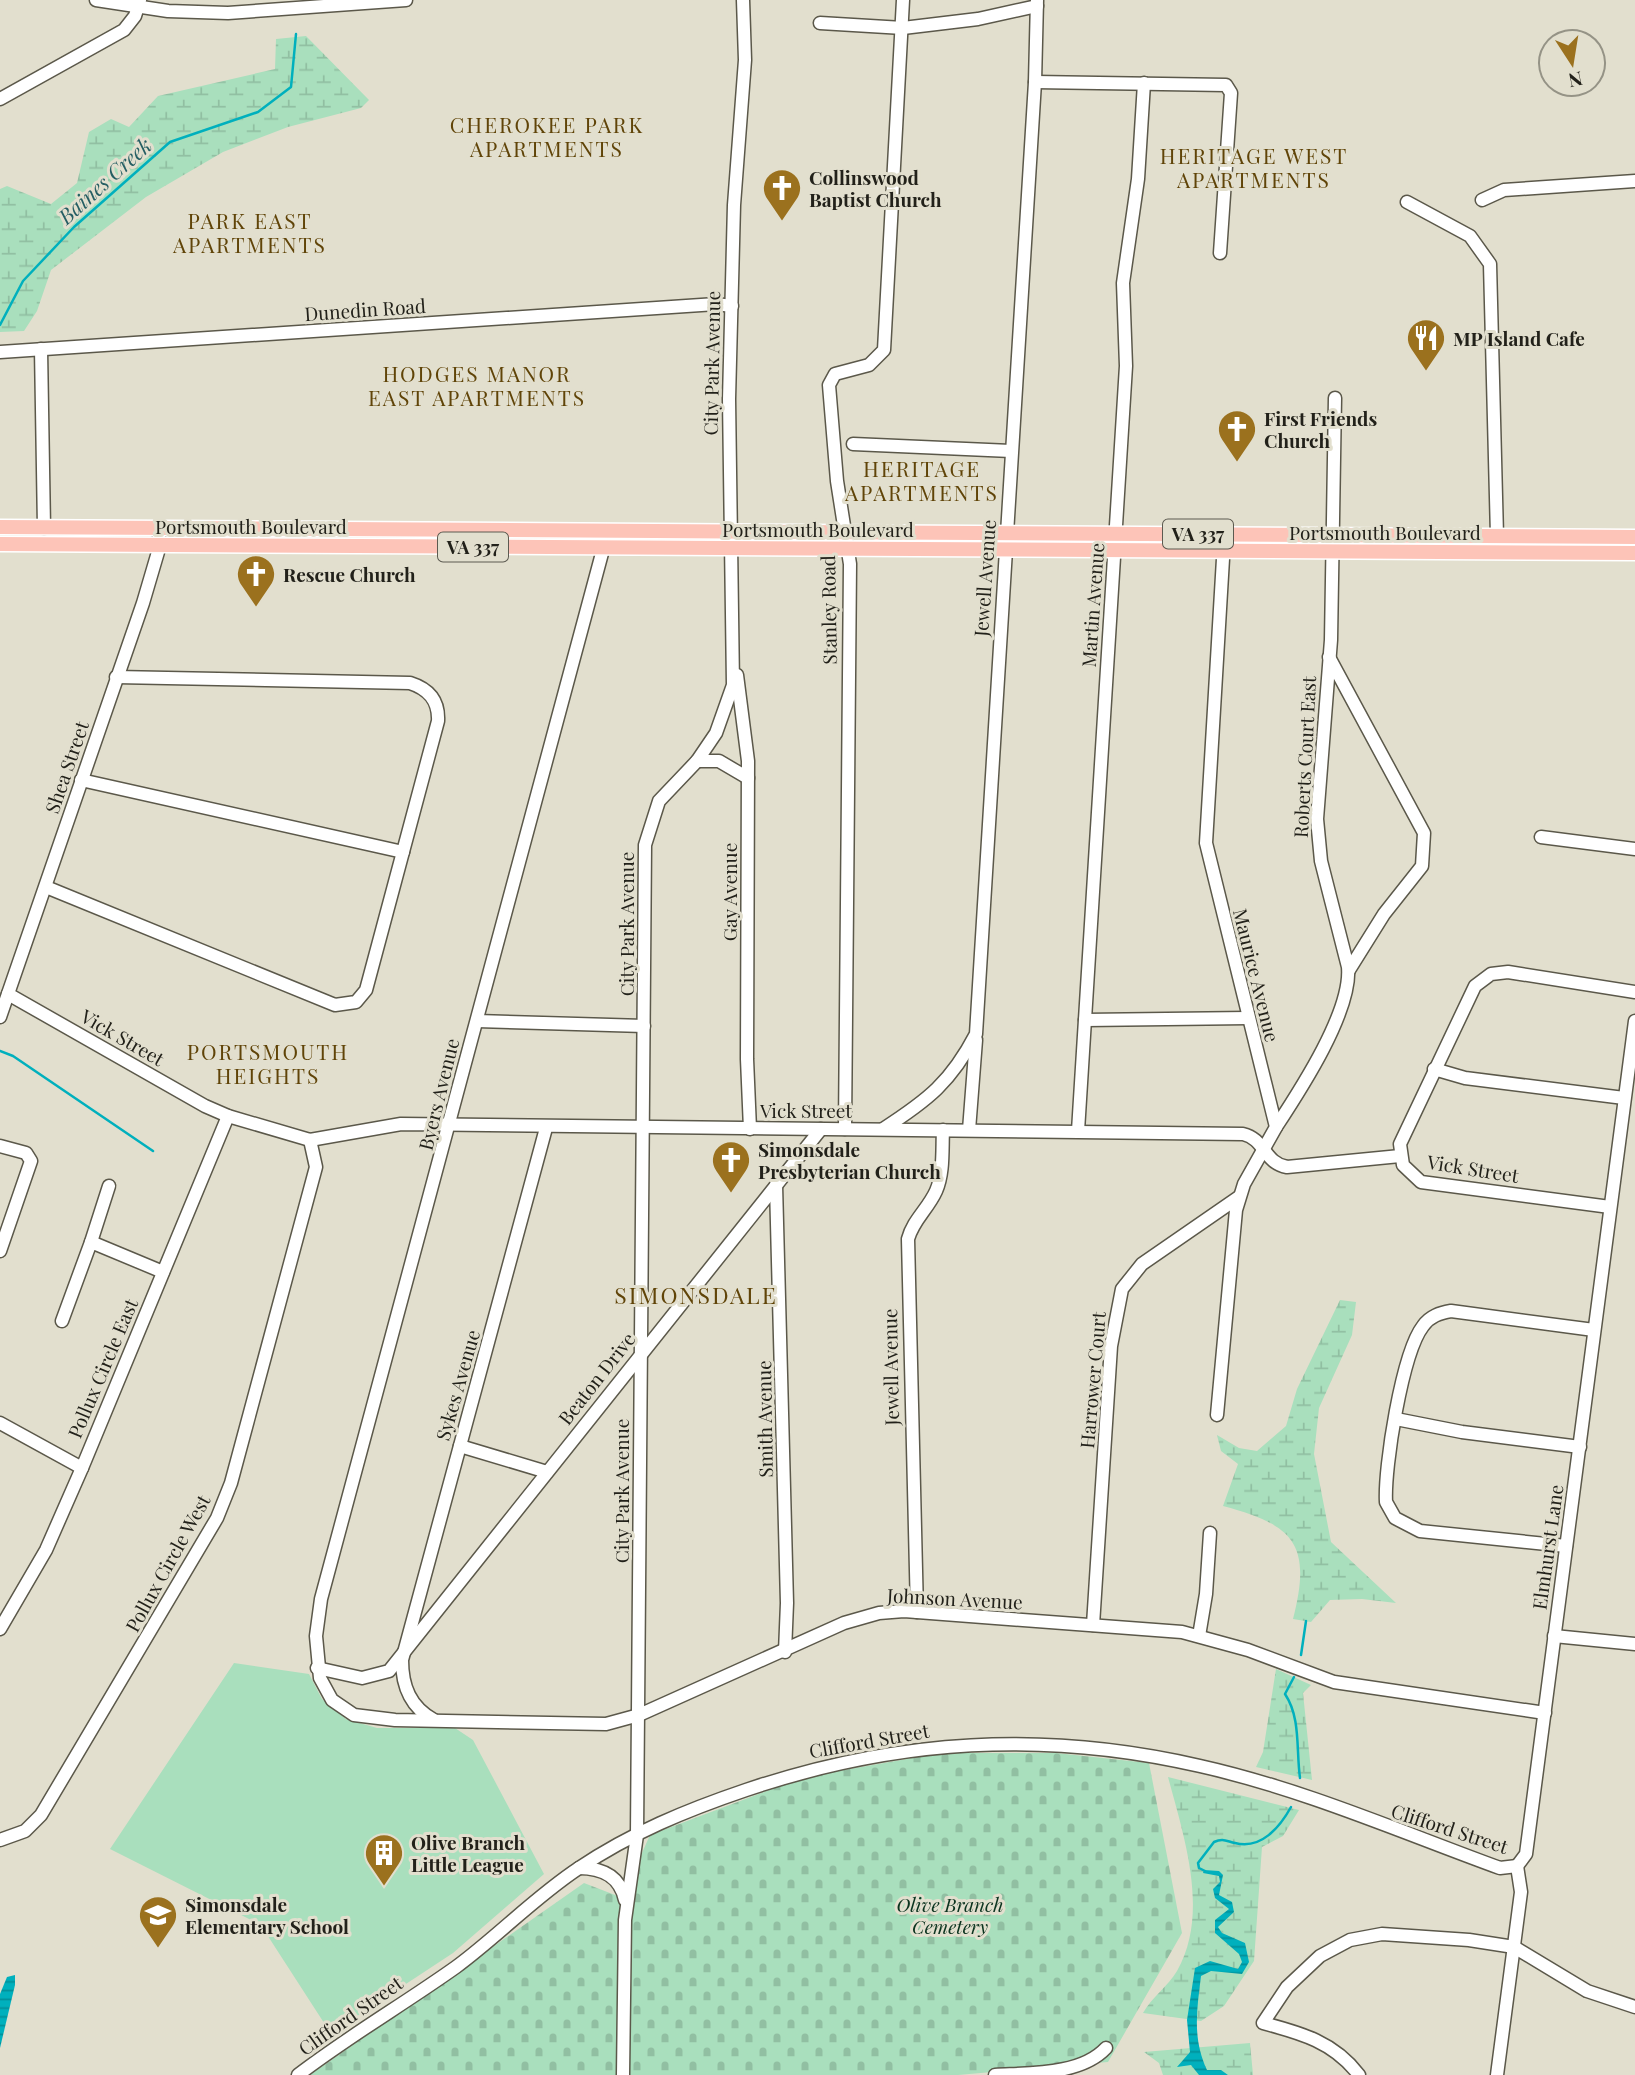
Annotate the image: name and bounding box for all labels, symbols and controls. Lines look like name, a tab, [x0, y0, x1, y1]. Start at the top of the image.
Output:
north arrow	[1537, 28, 1607, 98]
text: N	[1566, 66, 1585, 95]
district label: CHEROKEE PARK APARTMENTS	[450, 110, 644, 162]
water label: Baines Creek	[51, 130, 157, 230]
district label: HERITAGE WEST APARTMENTS	[1160, 141, 1348, 193]
place label: Collinswood Baptist Church	[809, 164, 942, 212]
church icon: Collinswood Baptist Church	[761, 167, 803, 222]
district label: PARK EAST APARTMENTS	[172, 206, 327, 258]
street label: City Park Avenue	[697, 290, 725, 436]
street label: Dunedin Road	[303, 292, 427, 326]
restaurant icon: MP Island Cafe	[1405, 317, 1447, 372]
place label: MP Island Cafe	[1453, 325, 1585, 351]
district label: HODGES MANOR EAST APARTMENTS	[368, 359, 586, 411]
place label: First Friends Church	[1264, 405, 1377, 453]
church icon: First Friends Church	[1216, 408, 1258, 463]
district label: HERITAGE APARTMENTS	[844, 454, 999, 506]
street label: Portsmouth Boulevard	[155, 513, 347, 539]
street label: Portsmouth Boulevard	[722, 516, 914, 542]
street label: Jewell Avenue	[967, 519, 1001, 638]
street label: Portsmouth Boulevard	[1289, 519, 1481, 545]
road number: VA 337	[1163, 520, 1233, 548]
road number: VA 337	[438, 532, 508, 562]
street label: Martin Avenue	[1075, 542, 1109, 668]
church icon: Rescue Church	[235, 553, 277, 608]
street label: Stanley Road	[814, 555, 842, 665]
place label: Rescue Church	[283, 561, 416, 587]
street label: Roberts Court East	[1287, 675, 1321, 838]
street label: Shea Street	[38, 717, 94, 817]
street label: Gay Avenue	[716, 843, 742, 941]
street label: City Park Avenue	[613, 852, 639, 996]
street label: Maurice Avenue	[1228, 906, 1286, 1044]
street label: Vick Street	[76, 1002, 170, 1071]
street label: Byers Avenue	[412, 1035, 464, 1153]
district label: PORTSMOUTH HEIGHTS	[187, 1037, 349, 1089]
street label: Vick Street	[759, 1097, 852, 1123]
place label: Simonsdale Presbyterian Church	[758, 1136, 941, 1184]
church icon: Simonsdale Presbyterian Church	[710, 1139, 752, 1194]
street label: Vick Street	[1424, 1148, 1521, 1188]
district label: SIMONSDALE	[614, 1279, 778, 1310]
street label: Pollux Circle East	[61, 1294, 143, 1442]
street label: Jewell Avenue	[876, 1308, 904, 1427]
street label: Harrower Court	[1073, 1310, 1111, 1449]
street label: Beaton Drive	[552, 1326, 640, 1430]
street label: Sykes Avenue	[429, 1327, 485, 1443]
street label: Smith Avenue	[750, 1360, 778, 1478]
street label: City Park Avenue	[608, 1419, 634, 1563]
street label: Elmhurst Lane	[1525, 1483, 1569, 1611]
street label: Pollux Circle West	[119, 1490, 216, 1636]
street label: Johnson Avenue	[886, 1581, 1023, 1615]
street label: Clifford Street	[807, 1717, 931, 1763]
street label: Clifford Street	[1388, 1797, 1512, 1859]
place label: Olive Branch Little League	[411, 1829, 526, 1877]
building icon: Olive Branch Little League	[363, 1832, 405, 1887]
place label: Simonsdale Elementary School	[185, 1891, 349, 1939]
park label: Olive Branch Cemetery	[896, 1891, 1004, 1939]
school or university icon: Simonsdale Elementary School	[137, 1894, 179, 1949]
street label: Clifford Street	[293, 1969, 407, 2060]

